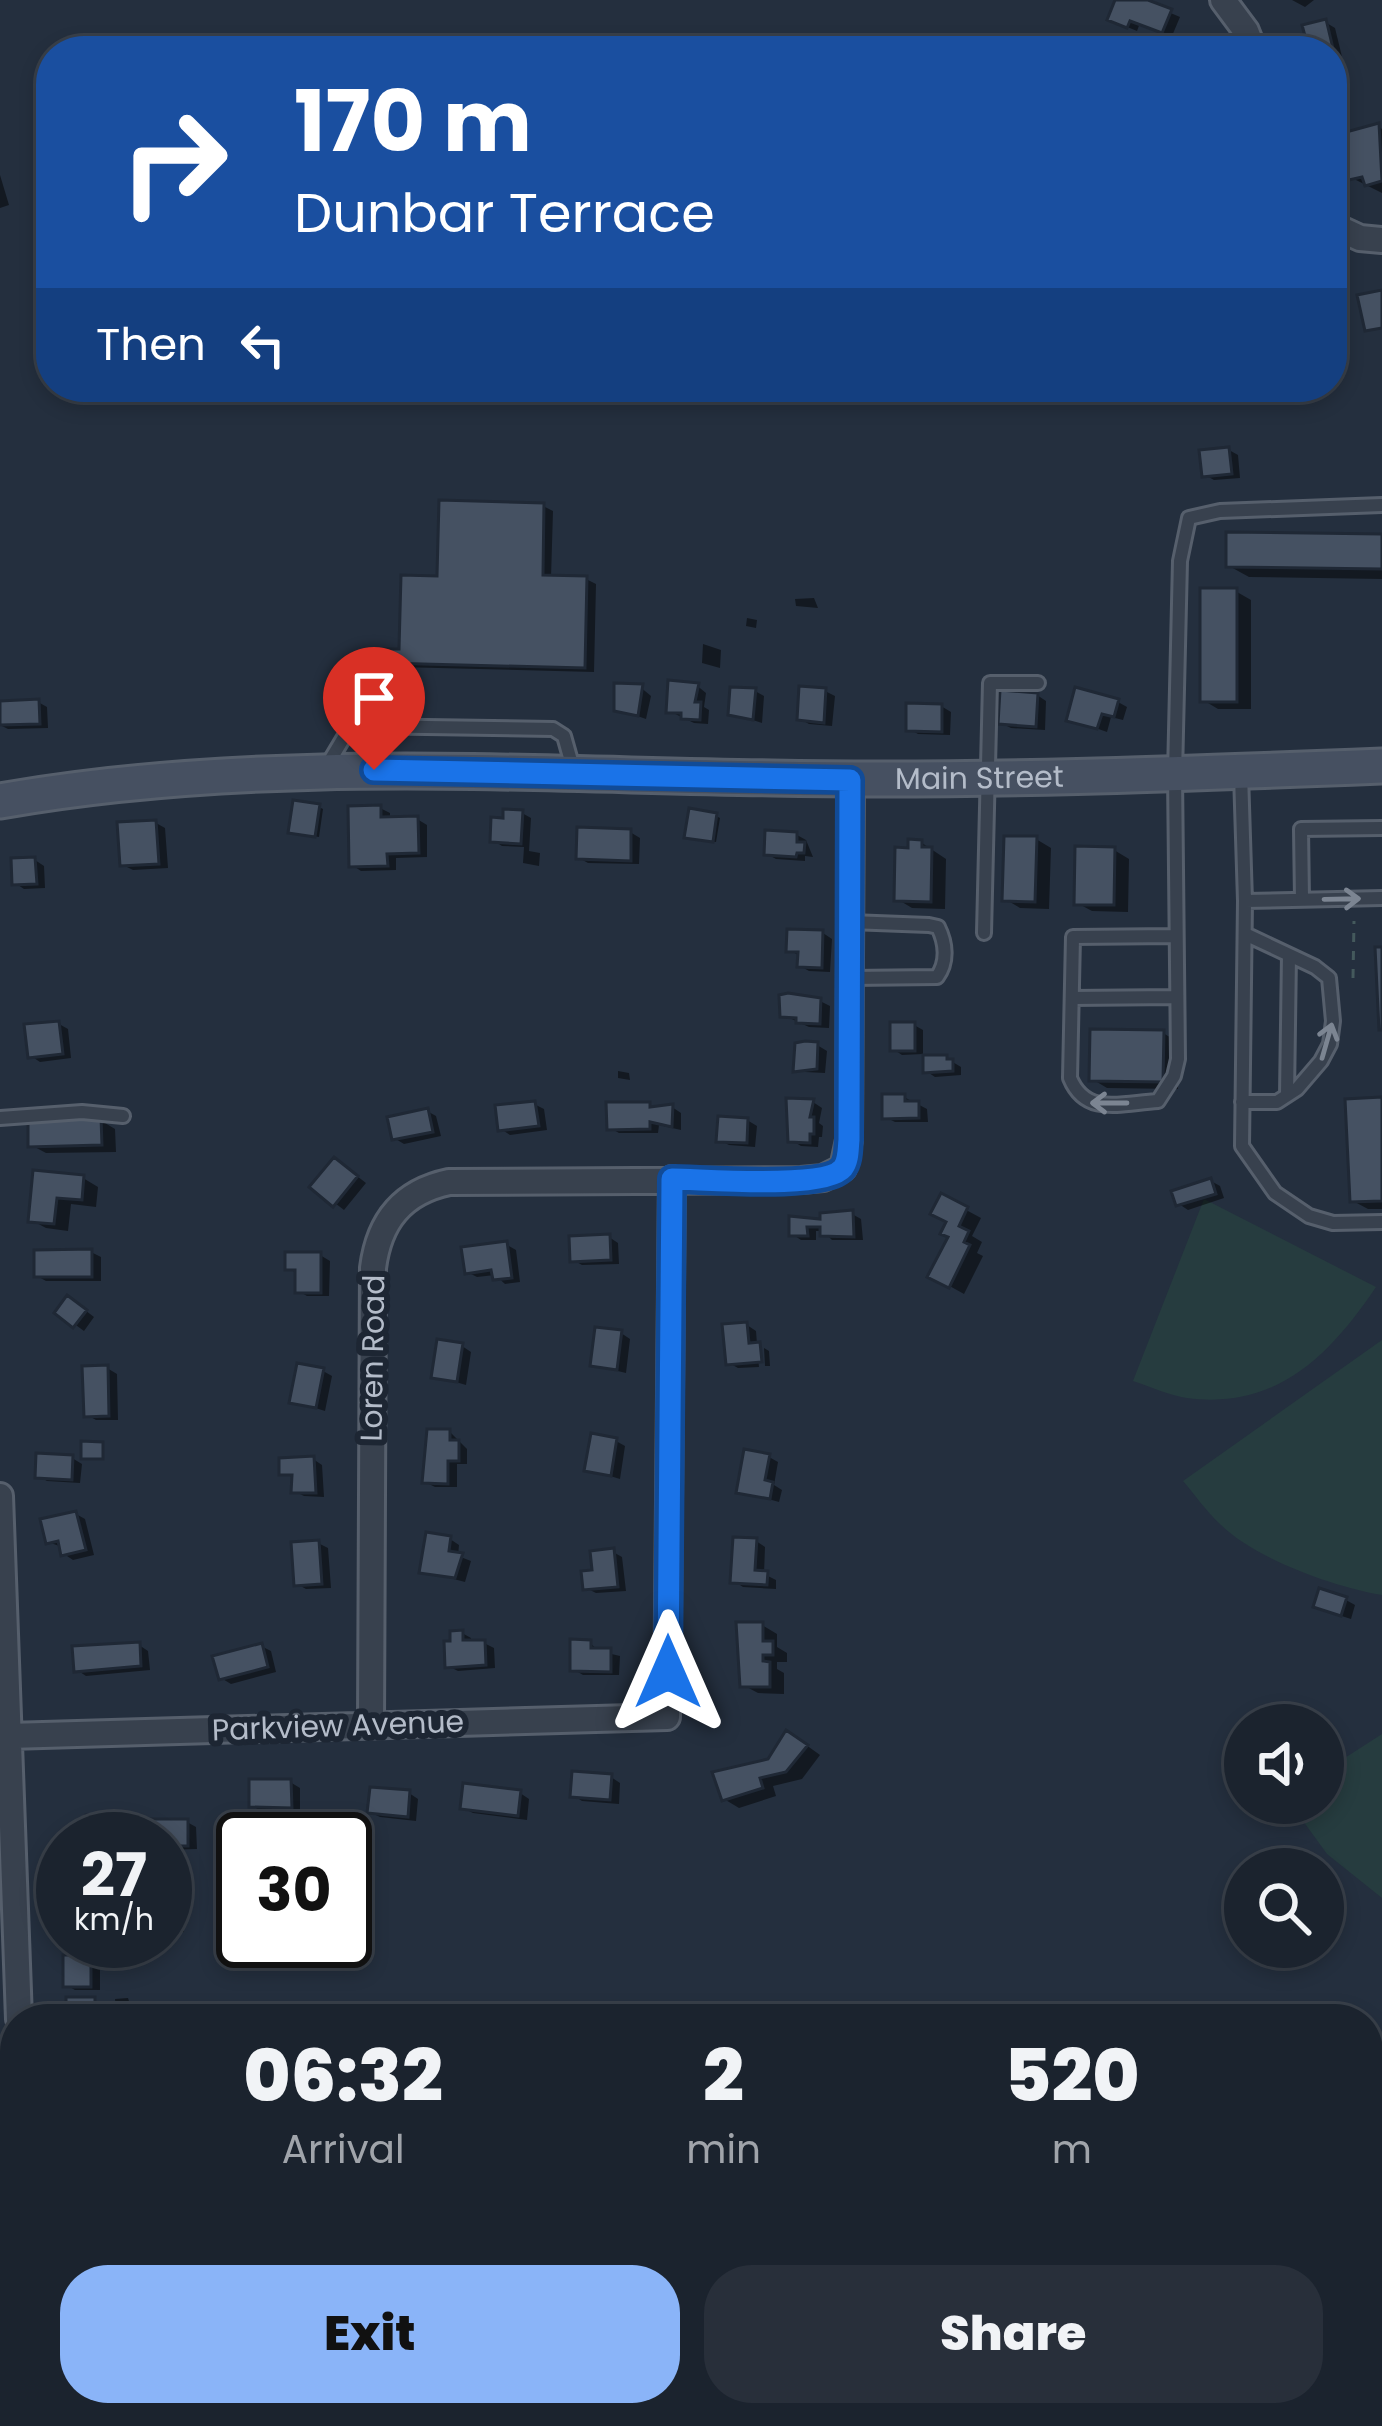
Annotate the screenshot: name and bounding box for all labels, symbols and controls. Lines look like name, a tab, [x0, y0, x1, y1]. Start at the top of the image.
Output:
text: 170 m	[294, 63, 532, 180]
icon: right	[96, 84, 252, 240]
text: Dunbar Terrace	[294, 175, 715, 251]
icon: left	[230, 312, 296, 378]
text: Then	[96, 313, 206, 376]
pin	[323, 647, 425, 770]
icon: arrive	[341, 665, 407, 731]
street label: Main Street	[895, 755, 1064, 800]
one-way arrow	[1322, 887, 1361, 910]
one-way arrow	[1317, 1023, 1339, 1061]
one-way arrow	[1090, 1092, 1129, 1114]
street label: Loren Road	[350, 1274, 395, 1442]
position arrow	[605, 1609, 731, 1735]
street label: Parkview Avenue	[211, 1700, 465, 1751]
map controls	[1224, 1704, 1344, 1968]
button: sound	[1224, 1704, 1344, 1824]
speed limit sign: 30	[216, 1812, 372, 1968]
text: 27	[81, 1833, 147, 1917]
button: search	[1224, 1848, 1344, 1968]
text: km/h	[74, 1898, 154, 1941]
text: 06:32	[243, 2025, 443, 2126]
text: 2	[703, 2025, 744, 2126]
text: 520	[1004, 2025, 1140, 2126]
text: Arrival	[282, 2122, 405, 2177]
text: min	[686, 2122, 761, 2177]
text: m	[1052, 2122, 1092, 2177]
button: Exit	[60, 2265, 680, 2403]
button: Share	[704, 2265, 1323, 2403]

